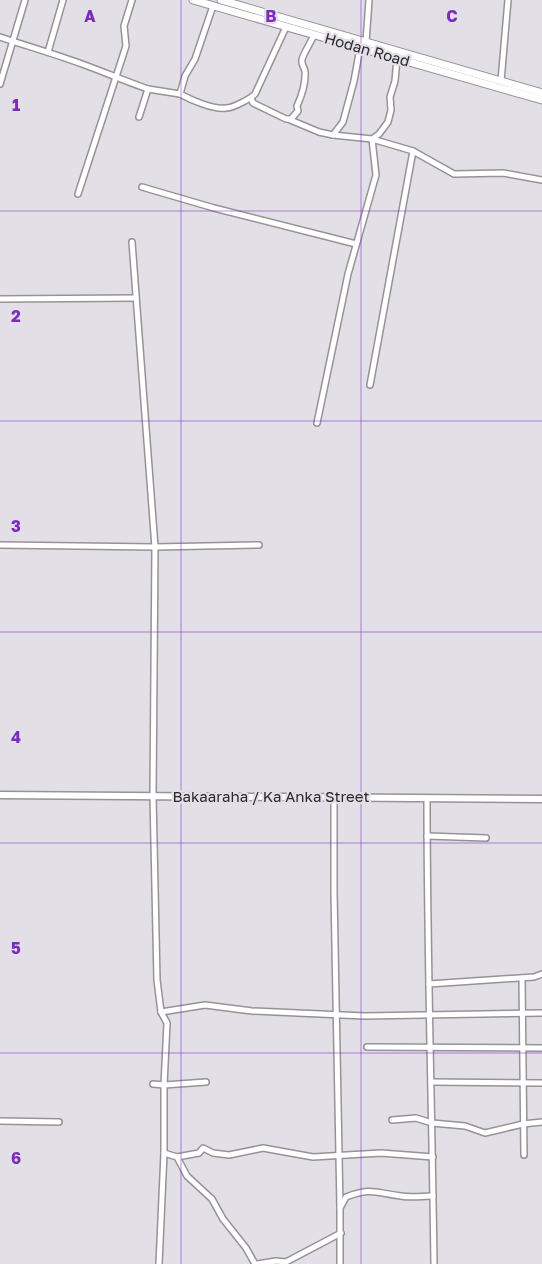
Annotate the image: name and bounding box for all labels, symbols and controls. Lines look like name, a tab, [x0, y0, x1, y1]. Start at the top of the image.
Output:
text: A	[84, 6, 96, 26]
text: B	[265, 6, 277, 26]
text: C	[446, 6, 458, 26]
street label: Hodan Road	[323, 28, 412, 70]
text: 1	[12, 95, 20, 115]
text: 2	[11, 306, 21, 326]
text: 3	[11, 516, 21, 536]
text: 4	[11, 727, 21, 747]
street label: Bakaaraha / Ka Anka Street	[172, 787, 370, 805]
text: 5	[11, 938, 21, 958]
text: 6	[11, 1148, 21, 1168]

